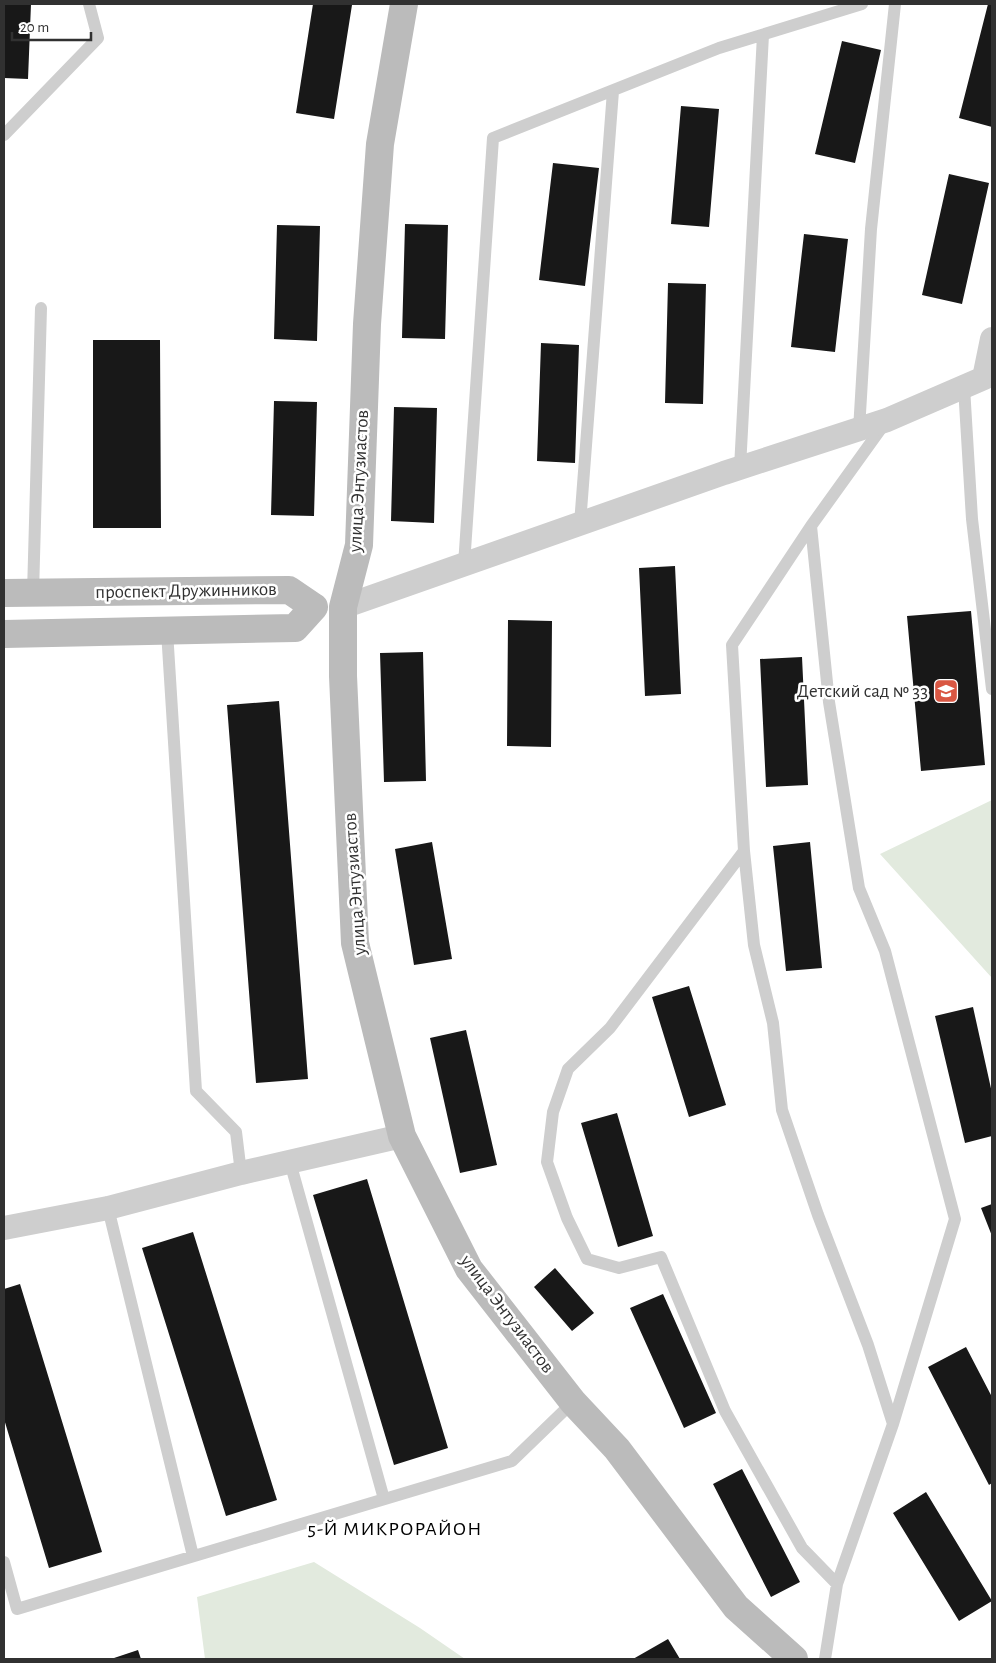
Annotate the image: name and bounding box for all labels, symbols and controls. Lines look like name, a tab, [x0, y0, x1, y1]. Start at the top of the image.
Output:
scale bar	[12, 10, 91, 42]
text: 20 m	[20, 20, 49, 35]
street label: улица Энтузиастов	[346, 409, 372, 554]
street label: проспект Дружинников	[95, 580, 277, 602]
school or university icon: Детский сад № 33	[933, 678, 959, 704]
place label: Детский сад № 33	[797, 682, 928, 701]
street label: улица Энтузиастов	[341, 812, 370, 957]
street label: улица Энтузиастов	[456, 1251, 558, 1377]
district label: 5-Й МИКРОРАЙОН	[308, 1519, 482, 1539]

